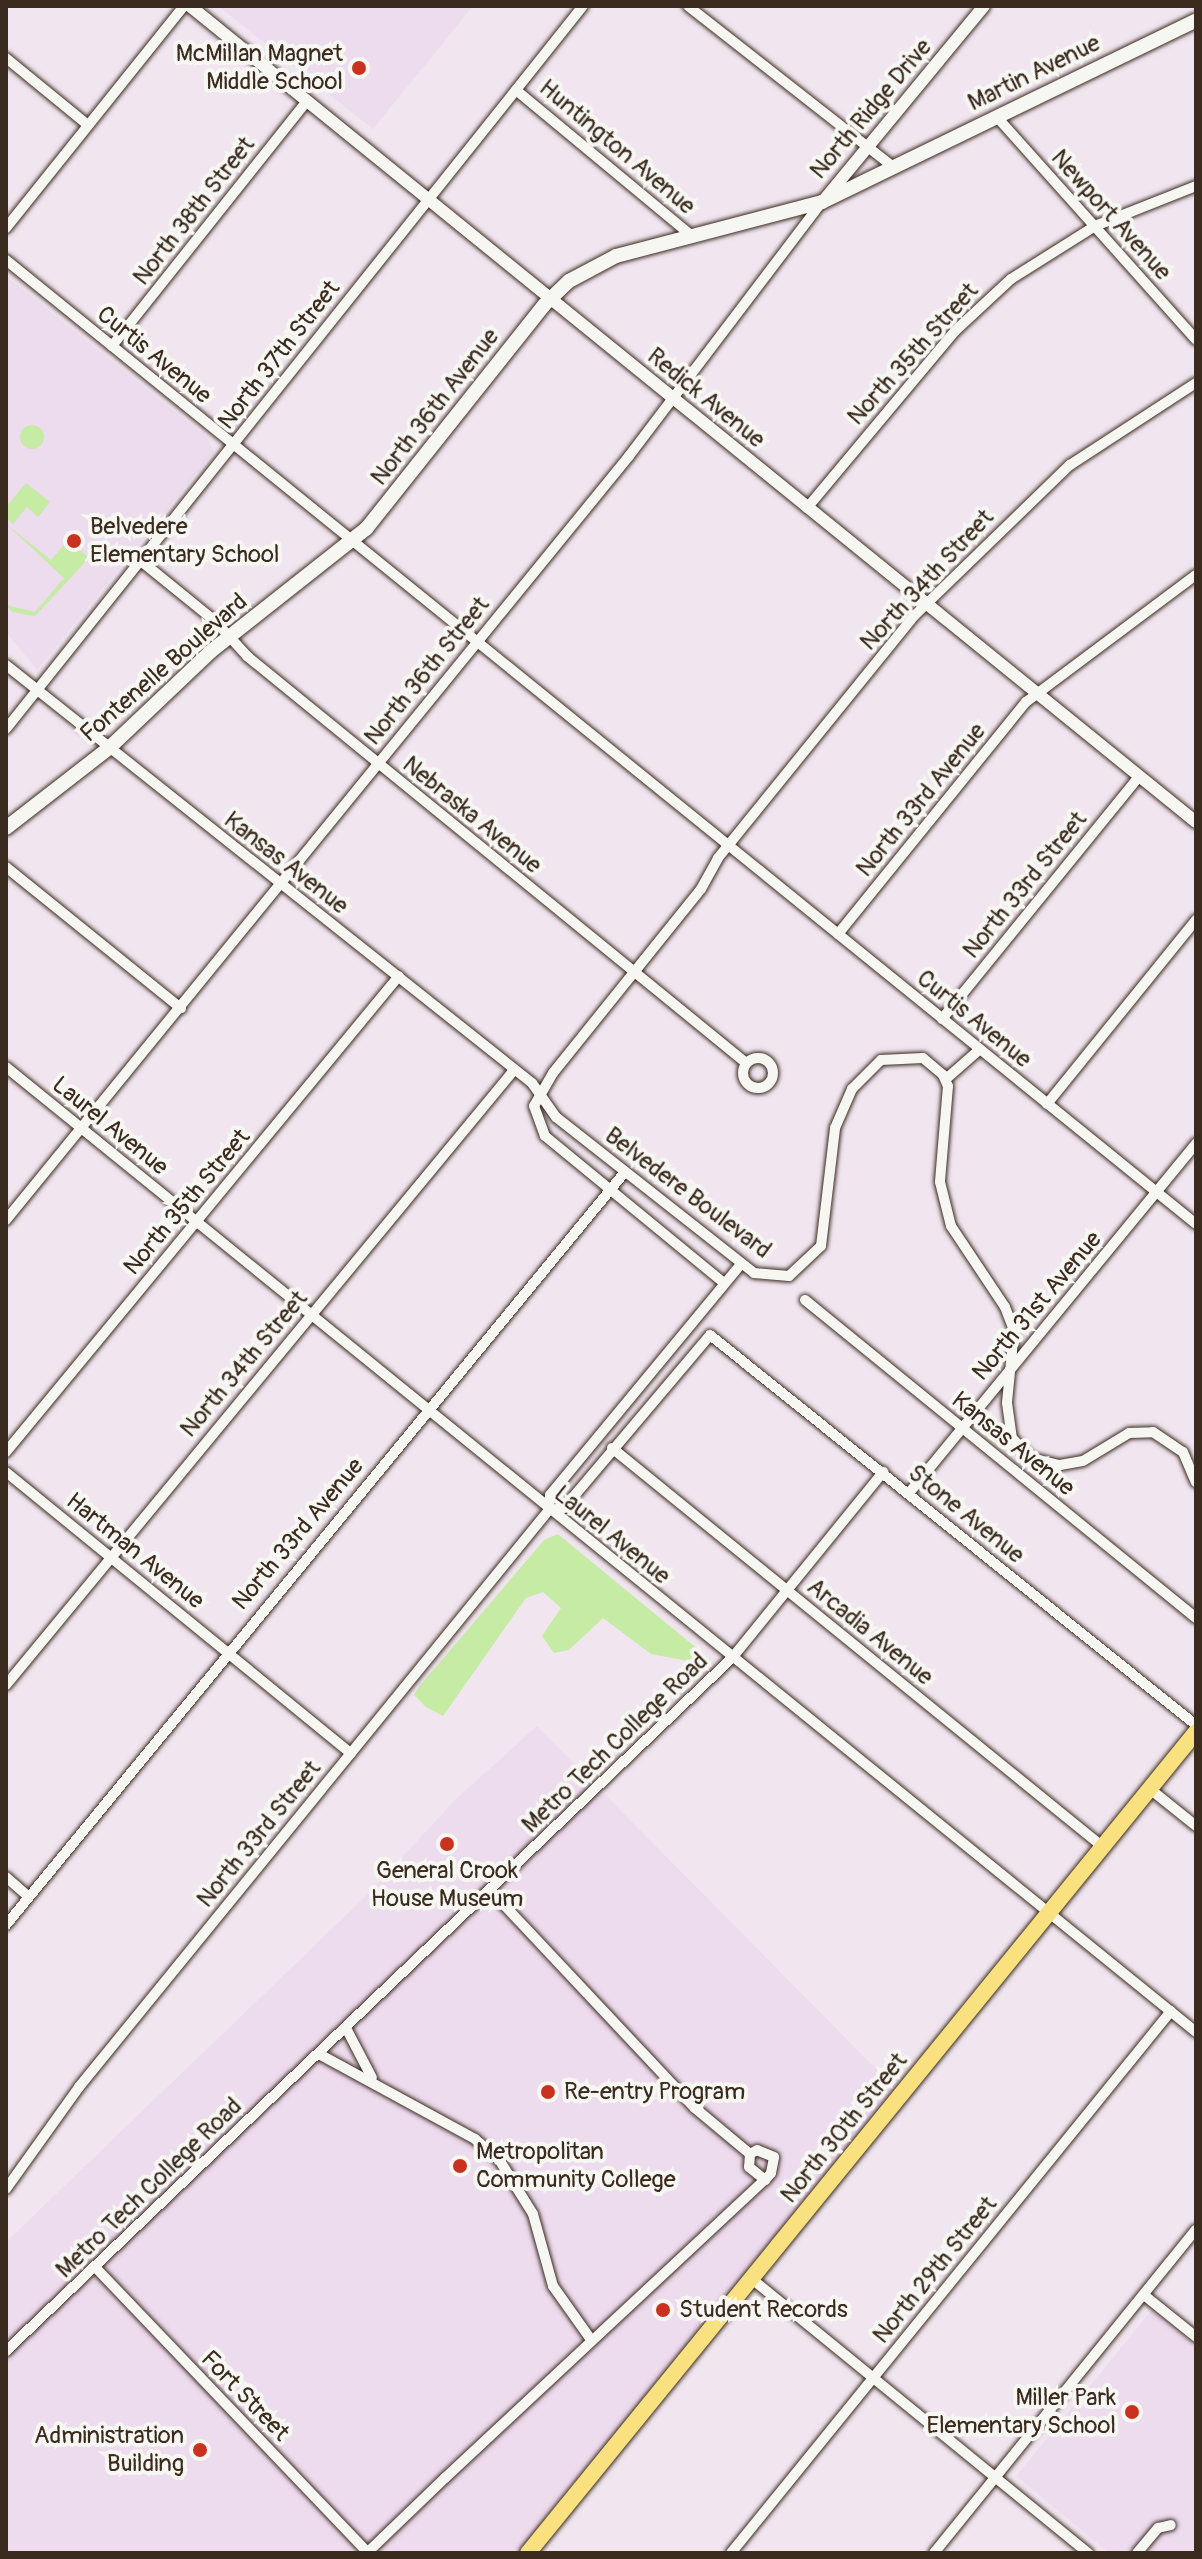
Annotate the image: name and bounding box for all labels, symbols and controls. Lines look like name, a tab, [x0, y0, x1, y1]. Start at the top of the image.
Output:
street label: Martin Avenue	[963, 29, 1105, 117]
street label: North Ridge Drive	[804, 33, 938, 185]
place label: McMillan Magnet Middle School	[176, 40, 343, 96]
marker: McMillan Magnet Middle School	[350, 59, 368, 77]
street label: Huntington Avenue	[533, 73, 701, 221]
street label: North 38th Street	[127, 131, 261, 291]
street label: Newport Avenue	[1045, 144, 1177, 286]
street label: North 37th Street	[212, 275, 346, 435]
street label: North 35th Street	[842, 277, 984, 431]
street label: Curtis Avenue	[91, 300, 217, 410]
street label: North 36th Avenue	[365, 323, 505, 491]
street label: Redick Avenue	[641, 342, 771, 454]
street label: North 34th Street	[854, 503, 1000, 657]
place label: Belvedere Elementary School	[90, 513, 280, 569]
marker: Belvedere Elementary School	[65, 532, 83, 550]
street label: Fontenelle Boulevard	[75, 588, 253, 748]
street label: North 36th Street	[358, 591, 496, 751]
street label: North 33rd Avenue	[850, 717, 992, 883]
street label: Nebraska Avenue	[397, 750, 547, 880]
street label: Kansas Avenue	[218, 806, 354, 920]
street label: North 33rd Street	[957, 806, 1093, 964]
street label: Curtis Avenue	[911, 964, 1037, 1074]
street label: Laurel Avenue	[46, 1070, 174, 1182]
street label: Belvedere Boulevard	[599, 1121, 777, 1265]
street label: North 35th Street	[118, 1123, 256, 1281]
street label: North 31st Avenue	[966, 1226, 1108, 1386]
street label: North 34th Street	[174, 1285, 314, 1443]
street label: Kansas Avenue	[946, 1386, 1080, 1502]
street label: North 33rd Avenue	[226, 1452, 370, 1616]
street label: Stone Avenue	[902, 1459, 1030, 1569]
street label: Laurel Avenue	[548, 1479, 676, 1591]
street label: Hartman Avenue	[60, 1487, 210, 1615]
street label: Arcadia Avenue	[801, 1572, 939, 1692]
street label: Metro Tech College Road	[516, 1647, 714, 1839]
street label: North 33rd Street	[191, 1755, 327, 1913]
marker: General Crook House Museum	[438, 1835, 456, 1853]
place label: General Crook House Museum	[371, 1857, 523, 1913]
street label: North 30th Street	[775, 2047, 913, 2209]
place label: Re-entry Program	[564, 2078, 745, 2106]
marker: Re-entry Program	[539, 2083, 557, 2101]
street label: Metro Tech College Road	[50, 2092, 248, 2284]
place label: Metropolitan Community College	[476, 2138, 676, 2194]
marker: Metropolitan Community College	[451, 2157, 469, 2175]
street label: North 29th Street	[867, 2191, 1003, 2349]
place label: Student Records	[679, 2296, 848, 2324]
marker: Student Records	[654, 2301, 672, 2319]
street label: Fort Street	[195, 2345, 295, 2447]
place label: Miller Park Elementary School	[926, 2384, 1116, 2440]
marker: Miller Park Elementary School	[1123, 2403, 1141, 2421]
place label: Administration Building	[34, 2422, 184, 2478]
marker: Administration Building	[191, 2441, 209, 2459]

